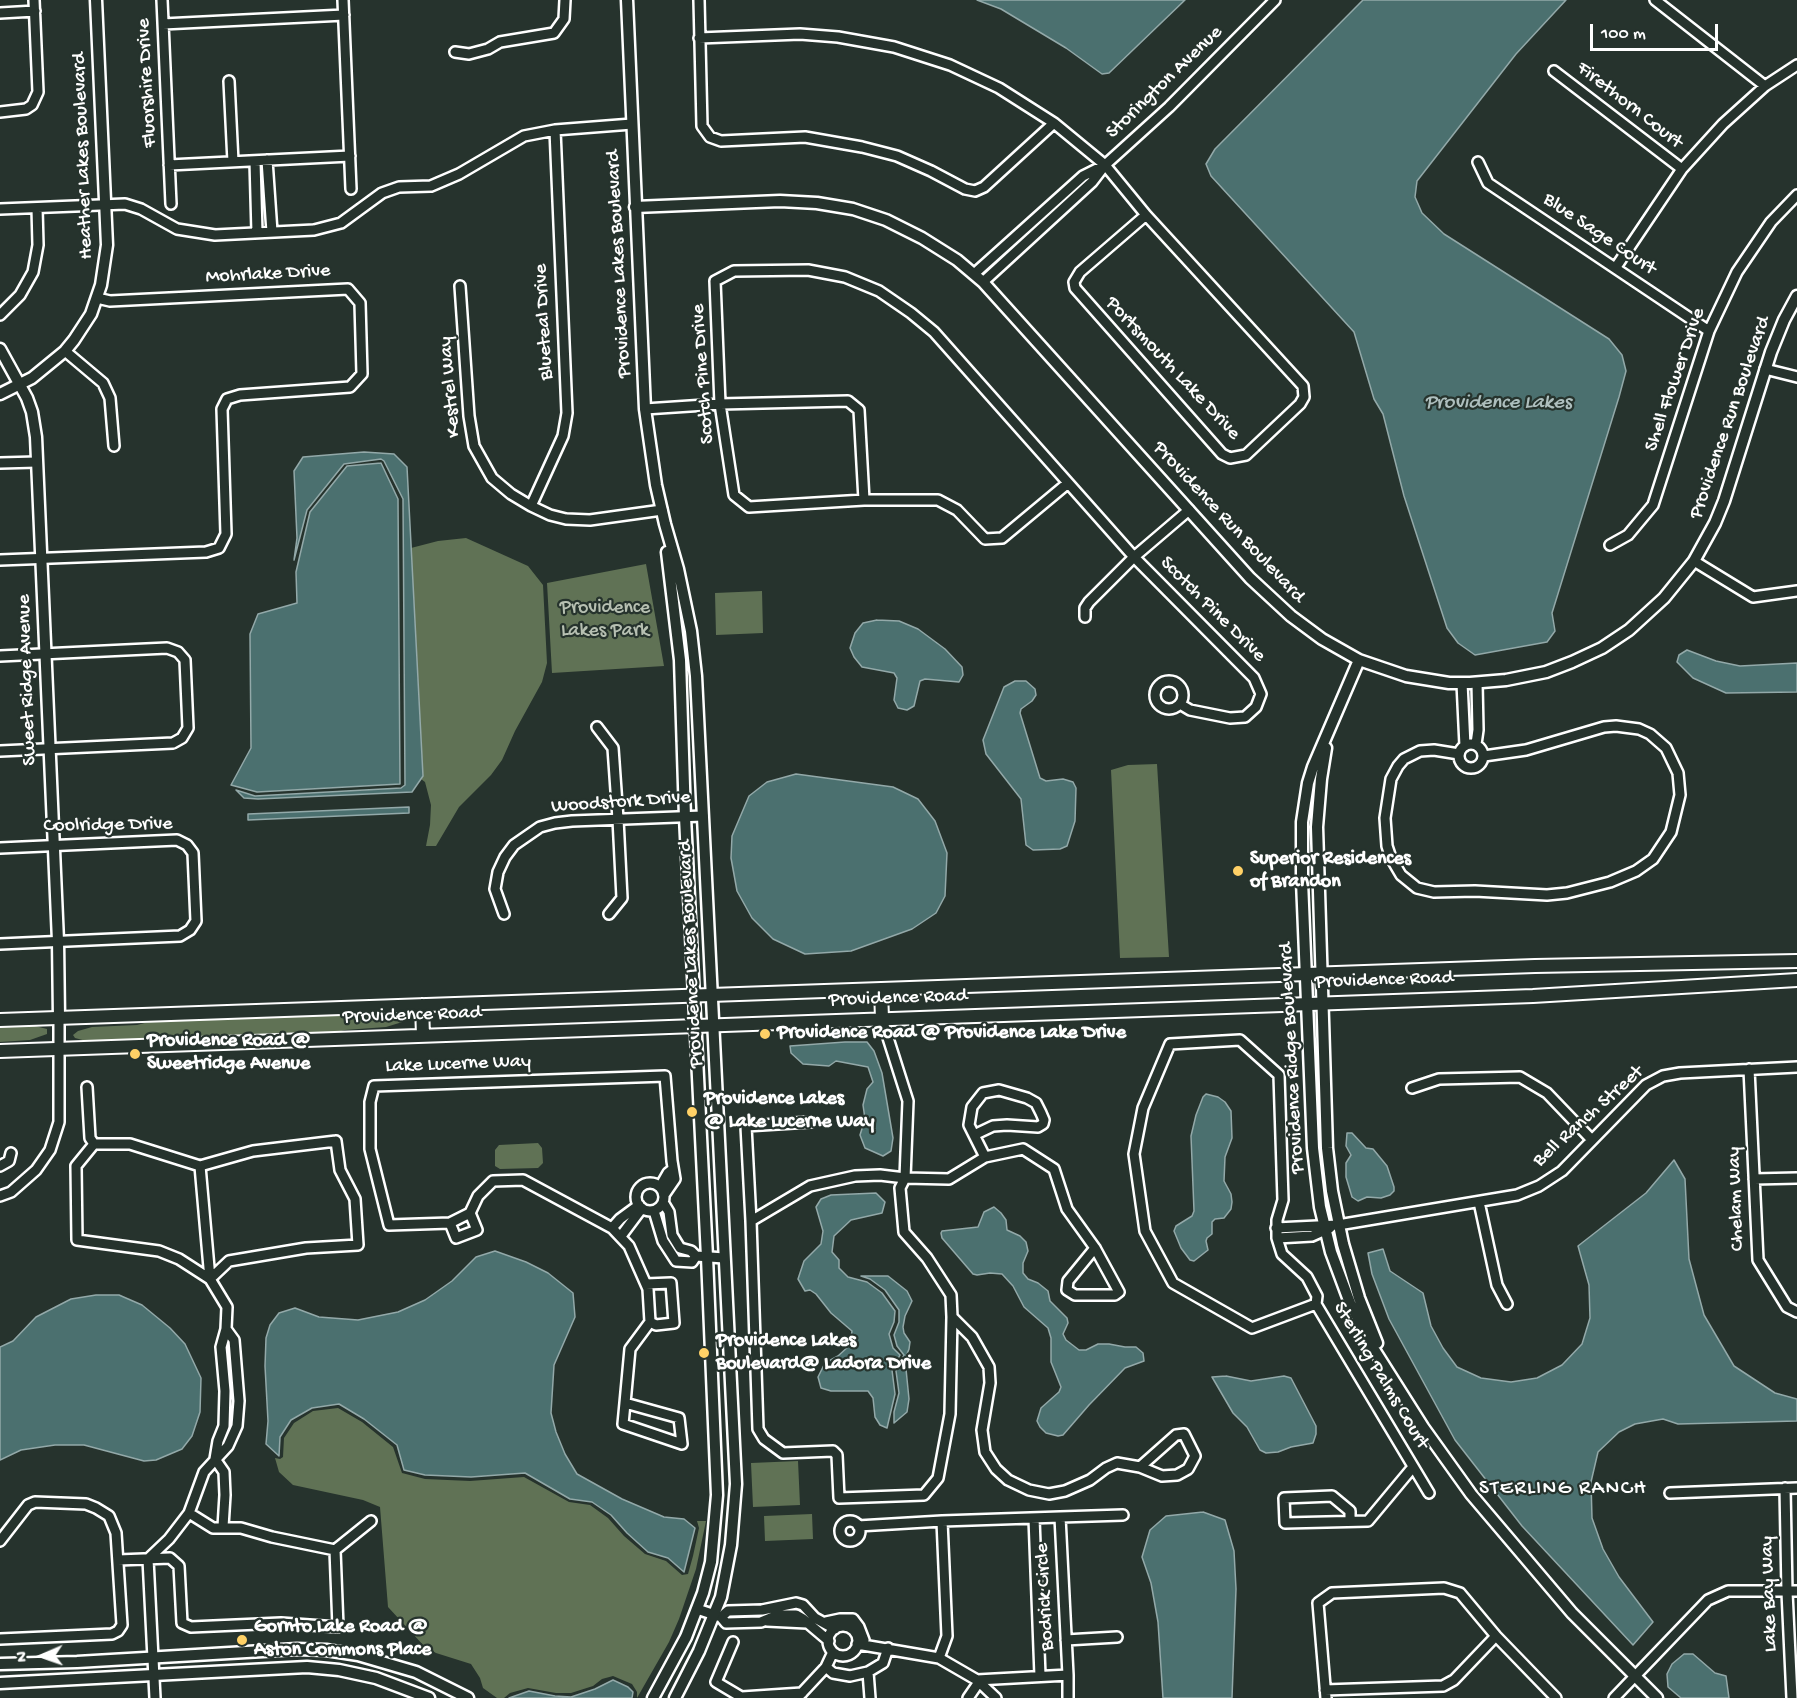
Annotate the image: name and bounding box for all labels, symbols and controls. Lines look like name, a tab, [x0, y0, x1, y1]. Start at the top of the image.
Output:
scale bar	[1593, 12, 1720, 50]
street label: Fluorshire Drive	[133, 18, 163, 148]
street label: Storington Avenue	[1102, 21, 1228, 145]
text: 100 m	[1601, 24, 1646, 45]
street label: Heather Lakes Boulevard	[68, 52, 100, 260]
street label: Firethorn Court	[1571, 57, 1687, 155]
street label: Providence Lakes Boulevard	[602, 149, 638, 379]
street label: Blue Sage Court	[1538, 188, 1660, 282]
street label: Mohrlake Drive	[205, 260, 331, 290]
street label: Blueteal Drive	[530, 263, 560, 381]
street label: Portsmouth Lake Drive	[1099, 292, 1245, 446]
street label: Scotch Pine Drive	[687, 303, 721, 445]
street label: Shell Flower Drive	[1640, 305, 1712, 455]
street label: Providence Run Boulevard	[1685, 314, 1777, 522]
street label: Kestrel Way	[435, 335, 467, 439]
water label: Providence Lakes	[1424, 391, 1572, 417]
street label: Providence Run Boulevard	[1147, 437, 1309, 609]
street label: Scotch Pine Drive	[1154, 552, 1270, 668]
street label: Sweet Ridge Avenue	[13, 594, 43, 766]
park label: Providence Lakes Park	[560, 597, 650, 644]
street label: Woodstork Drive	[550, 786, 692, 820]
street label: Coolridge Drive	[43, 813, 173, 839]
street label: Providence Lakes Boulevard	[674, 839, 710, 1069]
place label: Superior Residences of Brandon	[1250, 848, 1411, 895]
marker: Superior Residences of Brandon	[1231, 864, 1245, 878]
street label: Providence Ridge Boulevard	[1275, 942, 1311, 1174]
street label: Providence Road	[1314, 967, 1454, 995]
street label: Providence Road	[828, 985, 968, 1013]
street label: Providence Road	[342, 1002, 482, 1030]
place label: Providence Road @ Providence Lake Drive	[777, 1022, 1126, 1046]
marker: Providence Road @ Providence Lake Drive	[758, 1027, 772, 1041]
place label: Providence Road @ Sweetridge Avenue	[147, 1030, 310, 1077]
marker: Providence Road @ Sweetridge Avenue	[128, 1047, 142, 1061]
street label: Lake Lucerne Way	[385, 1050, 531, 1080]
street label: Bell Ranch Street	[1529, 1061, 1649, 1173]
place label: Providence Lakes @ Lake Lucerne Way	[704, 1088, 874, 1135]
marker: Providence Lakes @ Lake Lucerne Way	[685, 1105, 699, 1119]
street label: Chelam Way	[1723, 1146, 1751, 1252]
street label: Sterling Palms Court	[1326, 1298, 1434, 1454]
place label: Providence Lakes Boulevard@ Ladora Drive	[716, 1330, 931, 1377]
marker: Providence Lakes Boulevard@ Ladora Drive	[697, 1346, 711, 1360]
district label: STERLING RANCH	[1479, 1477, 1647, 1503]
street label: Lake Bay Way	[1756, 1535, 1784, 1653]
street label: Bodrick Circle	[1031, 1542, 1061, 1652]
place label: Gornto Lake Road @ Aston Commons Place	[254, 1616, 431, 1663]
north arrow	[12, 1626, 72, 1686]
marker: Gornto Lake Road @ Aston Commons Place	[235, 1633, 249, 1647]
text: N	[14, 1651, 33, 1662]

